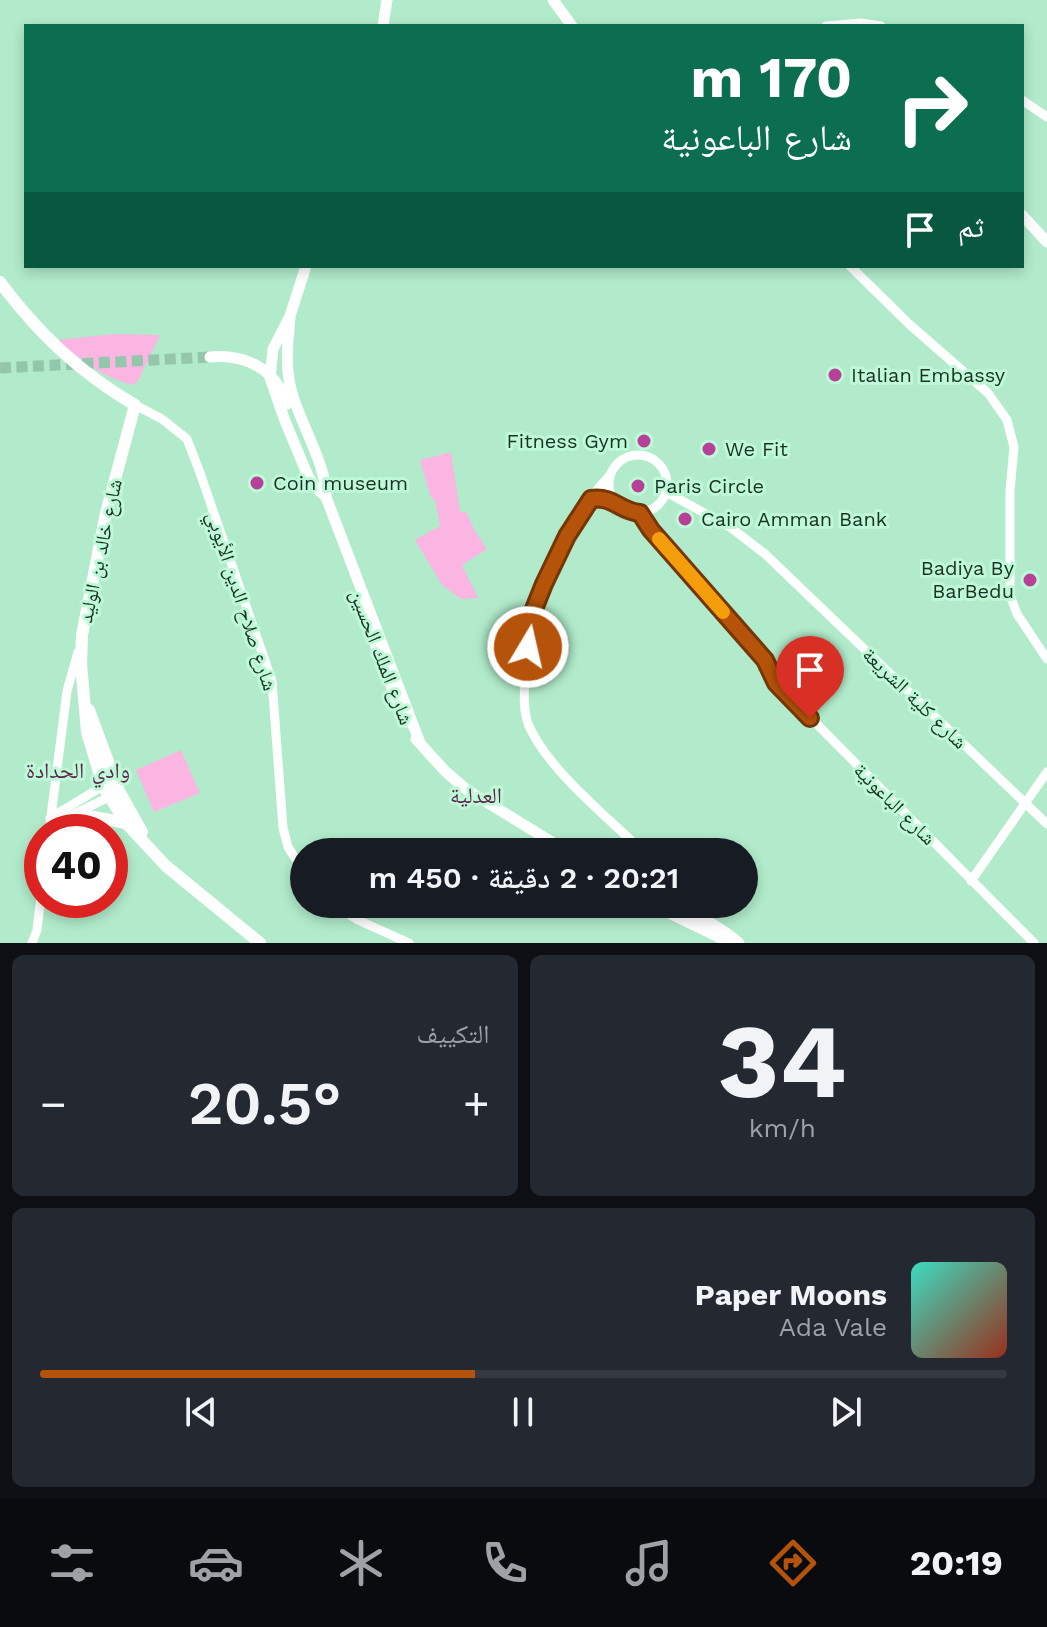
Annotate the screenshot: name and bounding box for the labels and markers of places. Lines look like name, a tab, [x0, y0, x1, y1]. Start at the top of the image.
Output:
place label: Italian Embassy	[851, 363, 1006, 387]
marker: Italian Embassy	[826, 366, 844, 384]
place label: Fitness Gym	[507, 429, 628, 453]
marker: Fitness Gym	[635, 432, 653, 450]
place label: We Fit	[725, 437, 788, 461]
marker: We Fit	[700, 440, 718, 458]
place label: Coin museum	[273, 471, 408, 495]
marker: Coin museum	[248, 474, 266, 492]
place label: Paris Circle	[654, 474, 764, 498]
marker: Paris Circle	[629, 477, 647, 495]
place label: Cairo Amman Bank	[701, 507, 887, 531]
marker: Cairo Amman Bank	[676, 510, 694, 528]
place label: Badiya By BarBedu	[921, 556, 1015, 603]
marker: Badiya By BarBedu	[1021, 571, 1039, 589]
pin	[776, 636, 844, 718]

